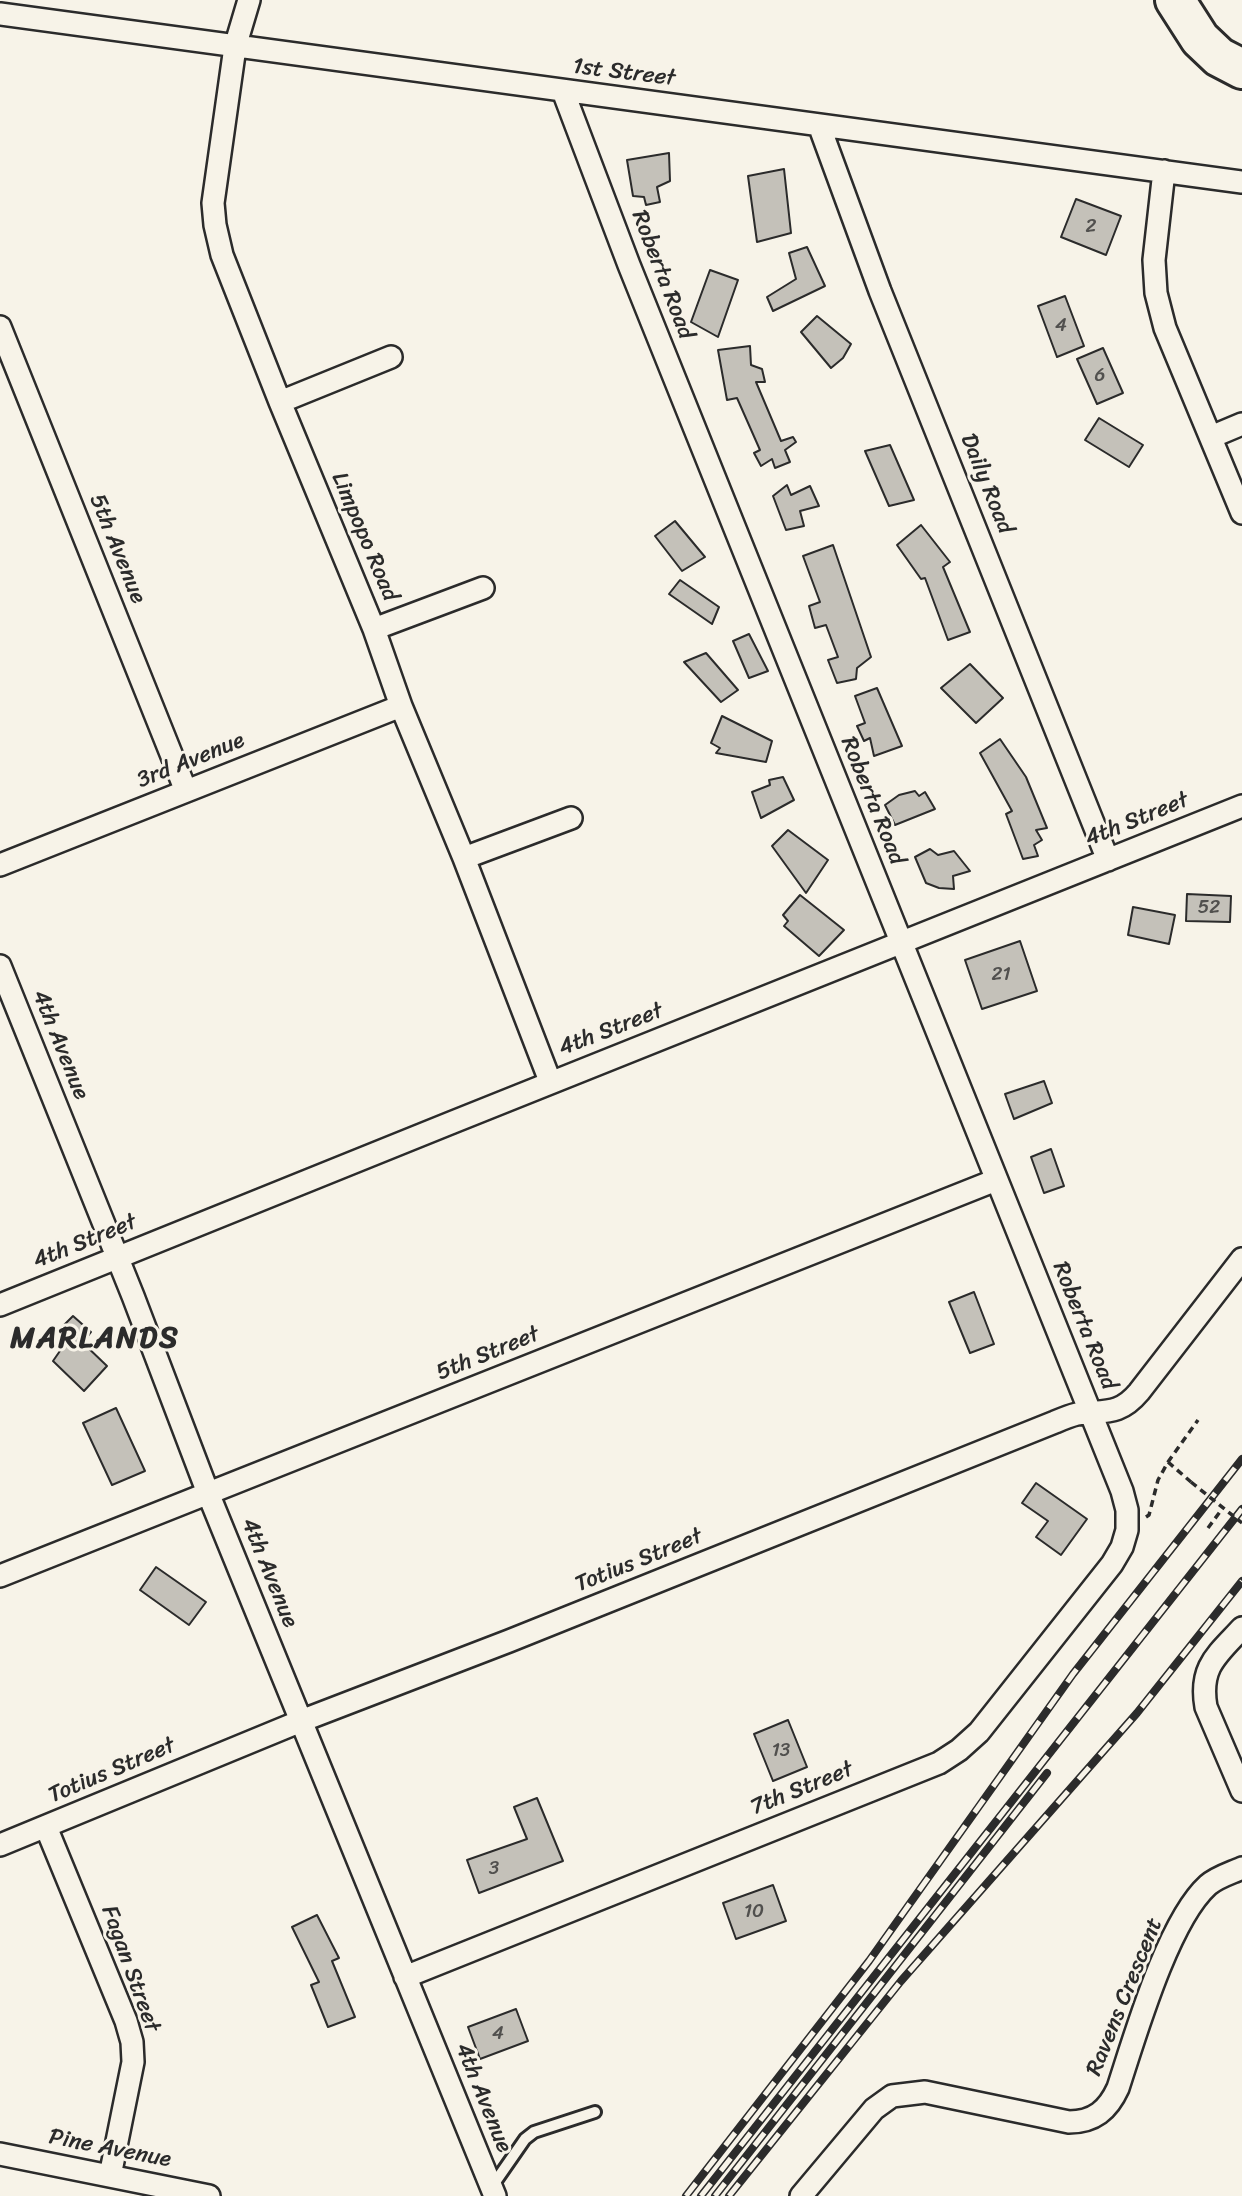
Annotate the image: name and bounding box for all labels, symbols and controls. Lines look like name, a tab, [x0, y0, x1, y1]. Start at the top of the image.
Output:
street label: 1st Street	[571, 53, 677, 93]
street label: Roberta Road	[625, 207, 699, 343]
house number: 2	[1086, 216, 1096, 238]
house number: 4	[1055, 315, 1067, 337]
house number: 6	[1095, 365, 1105, 387]
street label: Daily Road	[953, 430, 1019, 538]
street label: Limpopo Road	[324, 468, 404, 606]
street label: 5th Avenue	[83, 490, 151, 608]
street label: 3rd Avenue	[133, 727, 249, 795]
street label: Roberta Road	[834, 733, 910, 869]
street label: 4th Street	[1081, 787, 1193, 853]
house number: 52	[1198, 897, 1220, 919]
house number: 21	[991, 964, 1011, 986]
street label: 4th Avenue	[26, 986, 94, 1104]
street label: 4th Street	[555, 998, 667, 1062]
street label: 4th Street	[29, 1209, 141, 1275]
street label: Roberta Road	[1046, 1258, 1122, 1394]
district label: MARLANDS	[13, 1321, 177, 1357]
street label: 5th Street	[432, 1321, 544, 1387]
street label: 4th Avenue	[235, 1514, 303, 1632]
street label: Totius Street	[571, 1523, 707, 1599]
street label: Totius Street	[45, 1732, 179, 1810]
house number: 13	[772, 1740, 790, 1762]
street label: 7th Street	[747, 1756, 857, 1822]
house number: 3	[489, 1858, 499, 1880]
house number: 10	[744, 1901, 764, 1923]
street label: Fagan Street	[94, 1902, 166, 2036]
street label: Ravens Crescent	[1081, 1914, 1169, 2080]
house number: 4	[492, 2023, 504, 2045]
street label: 4th Avenue	[449, 2039, 517, 2157]
street label: Pine Avenue	[47, 2124, 173, 2174]

